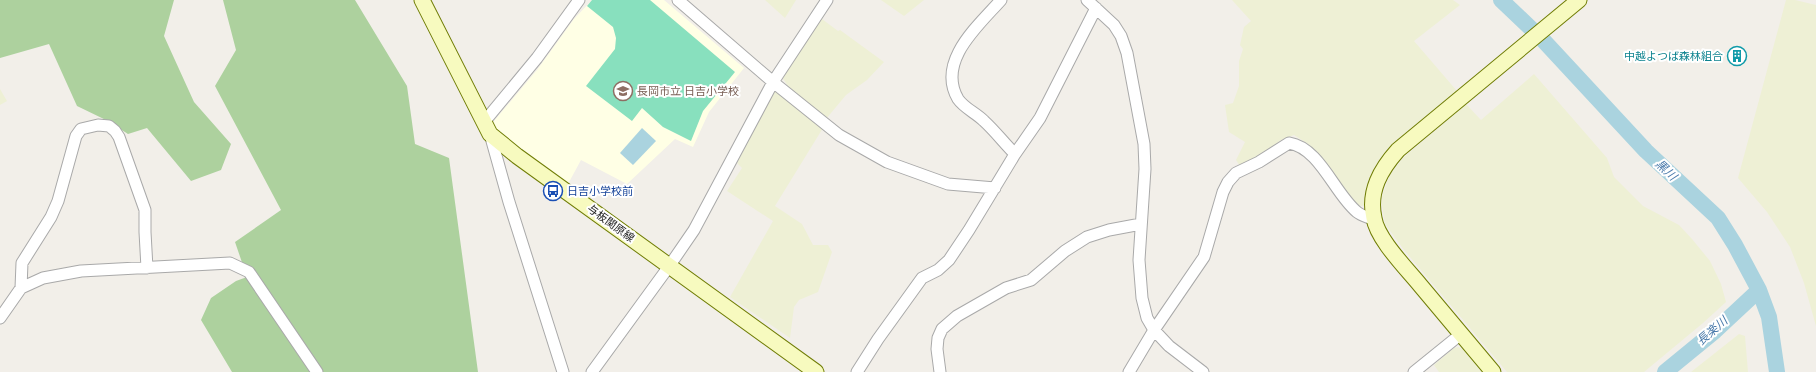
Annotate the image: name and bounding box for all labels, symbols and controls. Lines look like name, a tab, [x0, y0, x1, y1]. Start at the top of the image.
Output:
building icon: 中越よつば森林組合	[1726, 45, 1748, 67]
place label: 中越よつば森林組合	[1624, 49, 1723, 63]
school or university icon: 長岡市立 日吉小学校	[612, 80, 634, 102]
place label: 長岡市立 日吉小学校	[637, 84, 739, 98]
water label: 黒川	[1652, 156, 1682, 185]
bus stop icon: 日吉小学校前	[542, 180, 564, 202]
place label: 日吉小学校前	[567, 184, 633, 198]
street label: 与板関原線	[585, 201, 637, 245]
water label: 長楽川	[1693, 312, 1732, 348]

